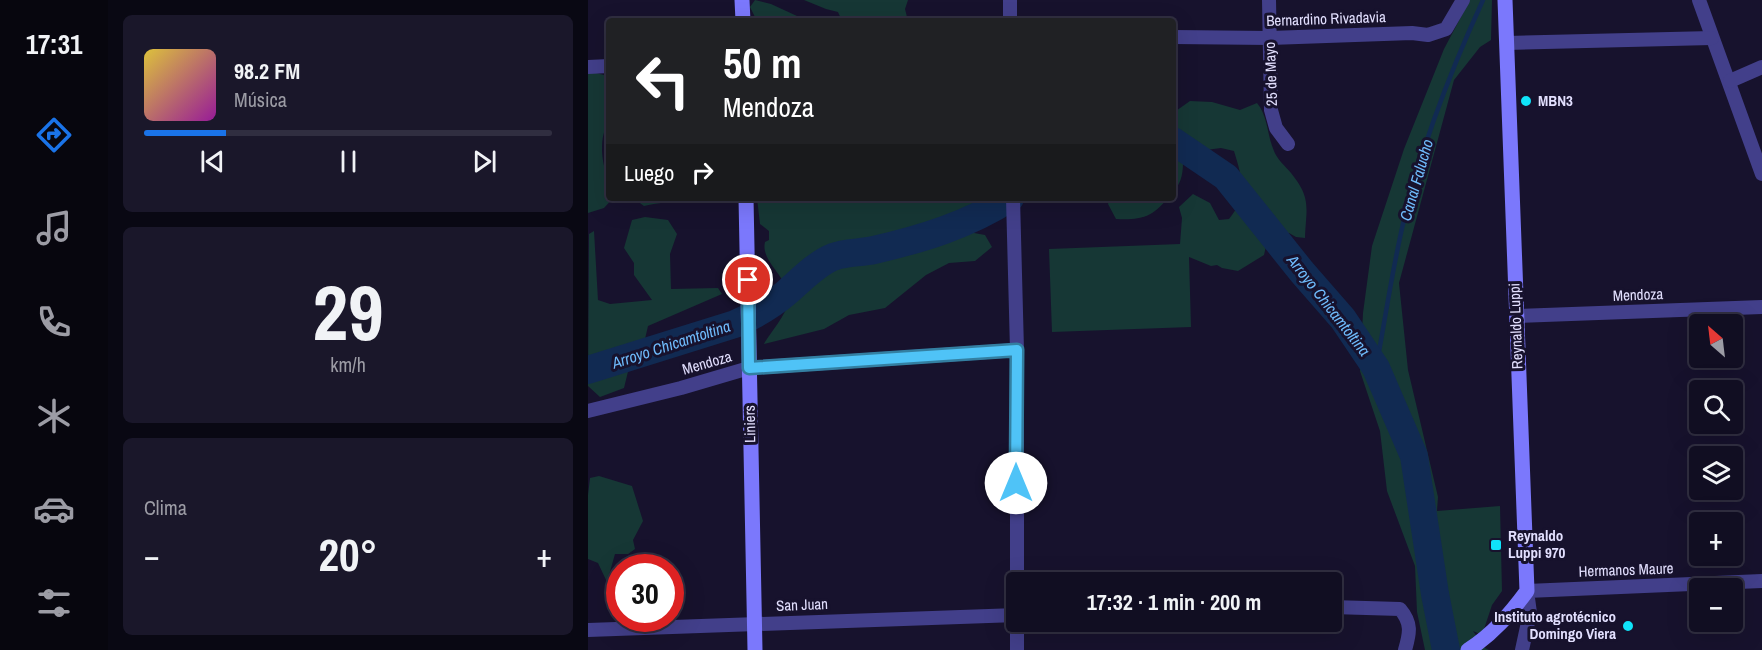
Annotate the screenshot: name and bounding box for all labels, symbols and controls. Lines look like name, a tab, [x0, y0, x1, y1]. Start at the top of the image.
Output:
street label: Bernardino Rivadavia	[1266, 6, 1386, 31]
text: 17:31	[26, 26, 82, 62]
text: 50 m	[723, 35, 802, 91]
street label: 25 de Mayo	[1259, 41, 1282, 107]
icon: left	[624, 42, 702, 120]
text: 98.2 FM	[234, 56, 300, 86]
text: Música	[234, 86, 287, 113]
text: Mendoza	[723, 89, 814, 125]
place label: MBN3	[1538, 90, 1573, 111]
marker: MBN3	[1519, 94, 1533, 108]
icon: directions	[33, 114, 75, 156]
water label: Canal Falucho	[1394, 137, 1438, 223]
icon: previous	[196, 145, 229, 178]
icon: pause	[332, 145, 365, 178]
icon: next	[468, 145, 501, 178]
icon: right	[686, 156, 719, 189]
text: Luego	[624, 158, 674, 188]
icon: music	[33, 207, 75, 249]
water label: Arroyo Chicamtoltina	[1282, 249, 1376, 360]
pin	[722, 254, 773, 305]
text: 29	[312, 259, 384, 364]
icon: arrive	[731, 263, 764, 296]
street label: Reynaldo Luppi	[1504, 283, 1527, 369]
street label: Mendoza	[1612, 283, 1664, 306]
icon: phone	[33, 301, 75, 343]
water label: Arroyo Chicamtoltina	[608, 314, 733, 374]
north arrow	[1689, 314, 1743, 368]
map controls	[1689, 314, 1743, 632]
street label: Mendoza	[680, 345, 734, 380]
text: km/h	[330, 351, 366, 378]
button: search	[1689, 380, 1743, 434]
icon: climate	[33, 395, 75, 437]
street label: Liniers	[739, 405, 760, 443]
button: layers	[1689, 446, 1743, 500]
position arrow	[984, 451, 1048, 515]
icon: car	[33, 488, 75, 530]
text: Clima	[144, 494, 187, 521]
button: +	[1689, 512, 1743, 566]
text: 20°	[318, 524, 378, 585]
place label: Reynaldo Luppi 970	[1508, 525, 1566, 563]
text: −	[144, 533, 160, 577]
text: +	[536, 533, 552, 577]
marker: Reynaldo Luppi 970	[1489, 538, 1503, 552]
speed limit sign: 30	[606, 554, 684, 632]
street label: Hermanos Maure	[1578, 557, 1674, 582]
button: −	[1689, 578, 1743, 632]
icon: filters	[33, 582, 75, 624]
text: 17:32 · 1 min · 200 m	[1087, 587, 1261, 617]
street label: San Juan	[776, 593, 828, 616]
place label: Instituto agrotécnico Domingo Viera	[1494, 606, 1616, 644]
marker: Instituto agrotécnico Domingo Viera	[1621, 619, 1635, 633]

